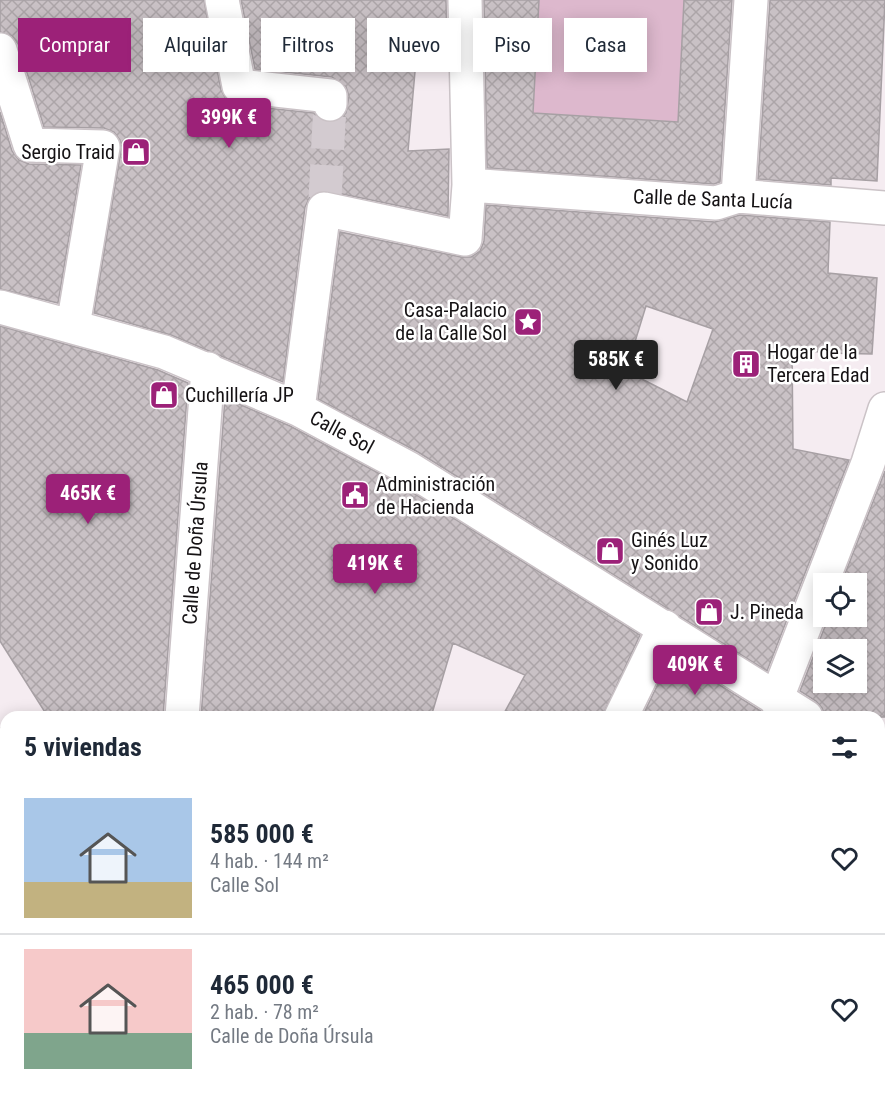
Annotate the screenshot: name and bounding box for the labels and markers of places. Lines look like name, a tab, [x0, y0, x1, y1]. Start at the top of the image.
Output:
pin: 399K €	[180, 98, 278, 149]
shop icon: Sergio Traid	[120, 136, 152, 168]
place label: Sergio Traid	[21, 140, 115, 164]
place label: Casa-Palacio de la Calle Sol	[395, 298, 507, 345]
place icon: Casa-Palacio de la Calle Sol	[512, 306, 544, 338]
pin: 585K €	[567, 340, 665, 391]
place label: Hogar de la Tercera Edad	[767, 340, 869, 387]
building icon: Hogar de la Tercera Edad	[730, 348, 762, 380]
shop icon: Cuchillería JP	[148, 379, 180, 411]
place label: Cuchillería JP	[185, 383, 294, 407]
place label: Administración de Hacienda	[376, 472, 495, 519]
pin: 465K €	[39, 474, 137, 525]
public building icon: Administración de Hacienda	[339, 479, 371, 511]
place label: Ginés Luz y Sonido	[631, 528, 708, 575]
shop icon: Ginés Luz y Sonido	[594, 535, 626, 567]
pin: 419K €	[326, 544, 424, 595]
shop icon: J. Pineda	[693, 596, 725, 628]
place label: J. Pineda	[730, 600, 804, 624]
pin: 409K €	[646, 645, 744, 696]

